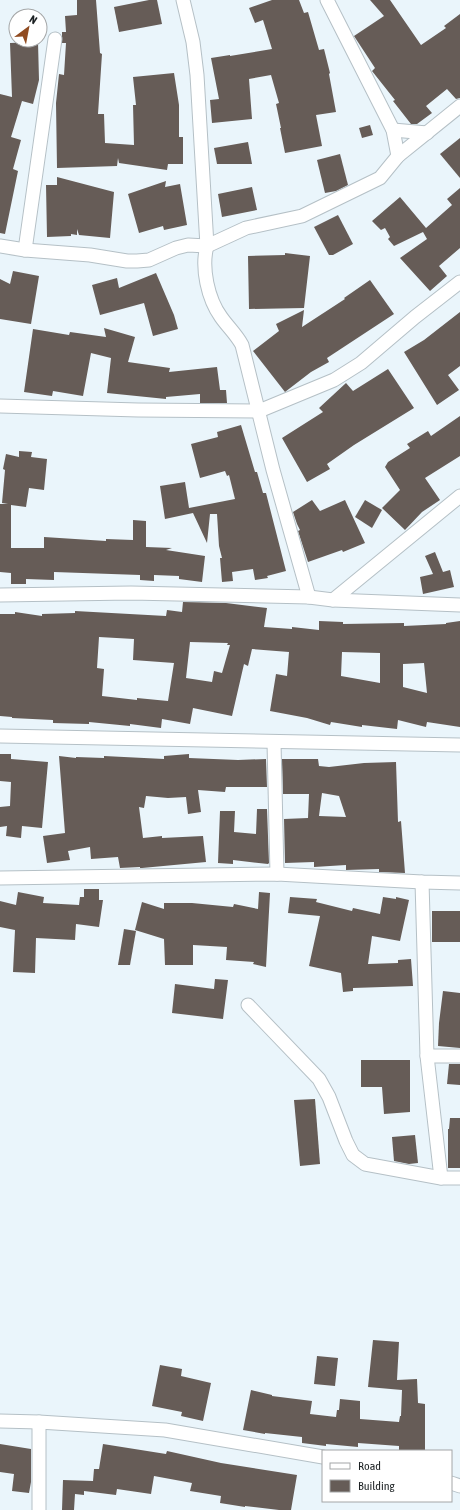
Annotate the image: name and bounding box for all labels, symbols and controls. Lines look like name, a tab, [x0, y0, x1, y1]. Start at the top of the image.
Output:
north arrow	[8, 8, 48, 48]
text: N	[27, 13, 39, 26]
legend	[322, 1450, 452, 1502]
text: Road	[358, 1459, 381, 1473]
text: Building	[358, 1479, 396, 1493]

